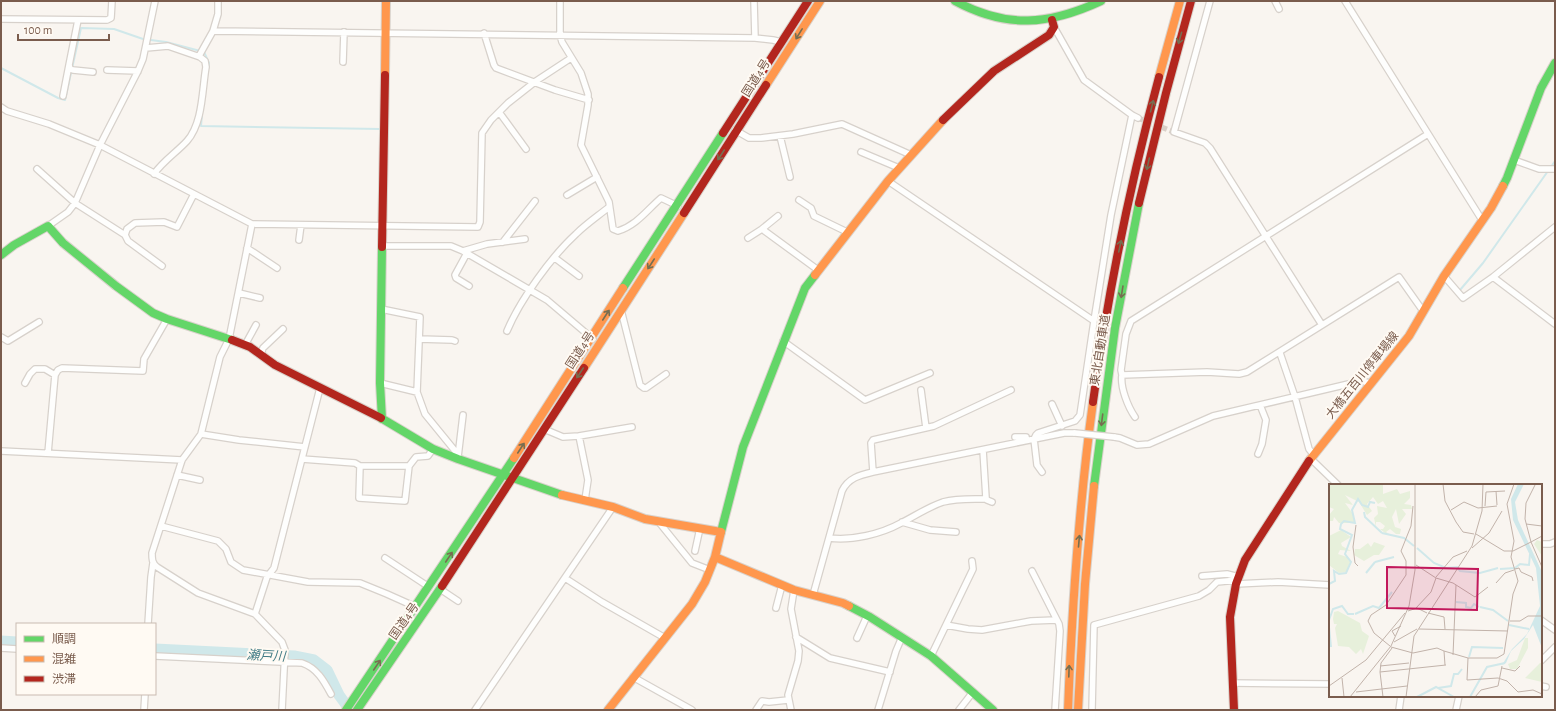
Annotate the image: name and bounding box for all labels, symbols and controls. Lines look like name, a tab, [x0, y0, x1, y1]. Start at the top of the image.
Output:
scale bar	[18, 16, 109, 42]
text: 100 m	[24, 24, 52, 36]
one-way arrow	[794, 28, 802, 40]
one-way arrow	[1176, 32, 1183, 45]
street label: 国道4号	[739, 57, 772, 99]
one-way arrow	[1148, 100, 1156, 113]
one-way arrow	[717, 149, 725, 161]
one-way arrow	[1144, 158, 1151, 171]
one-way arrow	[1116, 240, 1124, 253]
one-way arrow	[646, 258, 654, 270]
one-way arrow	[1118, 285, 1126, 298]
one-way arrow	[602, 310, 610, 321]
street label: 東北自動車道	[1087, 313, 1112, 387]
street label: 国道4号	[563, 329, 596, 371]
street label: 大橋五百川停車場線	[1323, 329, 1401, 421]
one-way arrow	[576, 367, 584, 378]
one-way arrow	[1098, 413, 1106, 426]
one-way arrow	[517, 443, 525, 454]
inset map	[1329, 484, 1542, 697]
one-way arrow	[1075, 535, 1082, 548]
one-way arrow	[445, 552, 453, 563]
street label: 国道4号	[386, 600, 421, 642]
legend	[16, 623, 156, 695]
text: 順調	[52, 633, 76, 645]
water label: 瀬戸川	[246, 648, 288, 664]
text: 混雑	[52, 652, 76, 665]
one-way arrow	[373, 659, 381, 670]
one-way arrow	[1065, 665, 1073, 678]
text: 渋滞	[52, 673, 76, 685]

